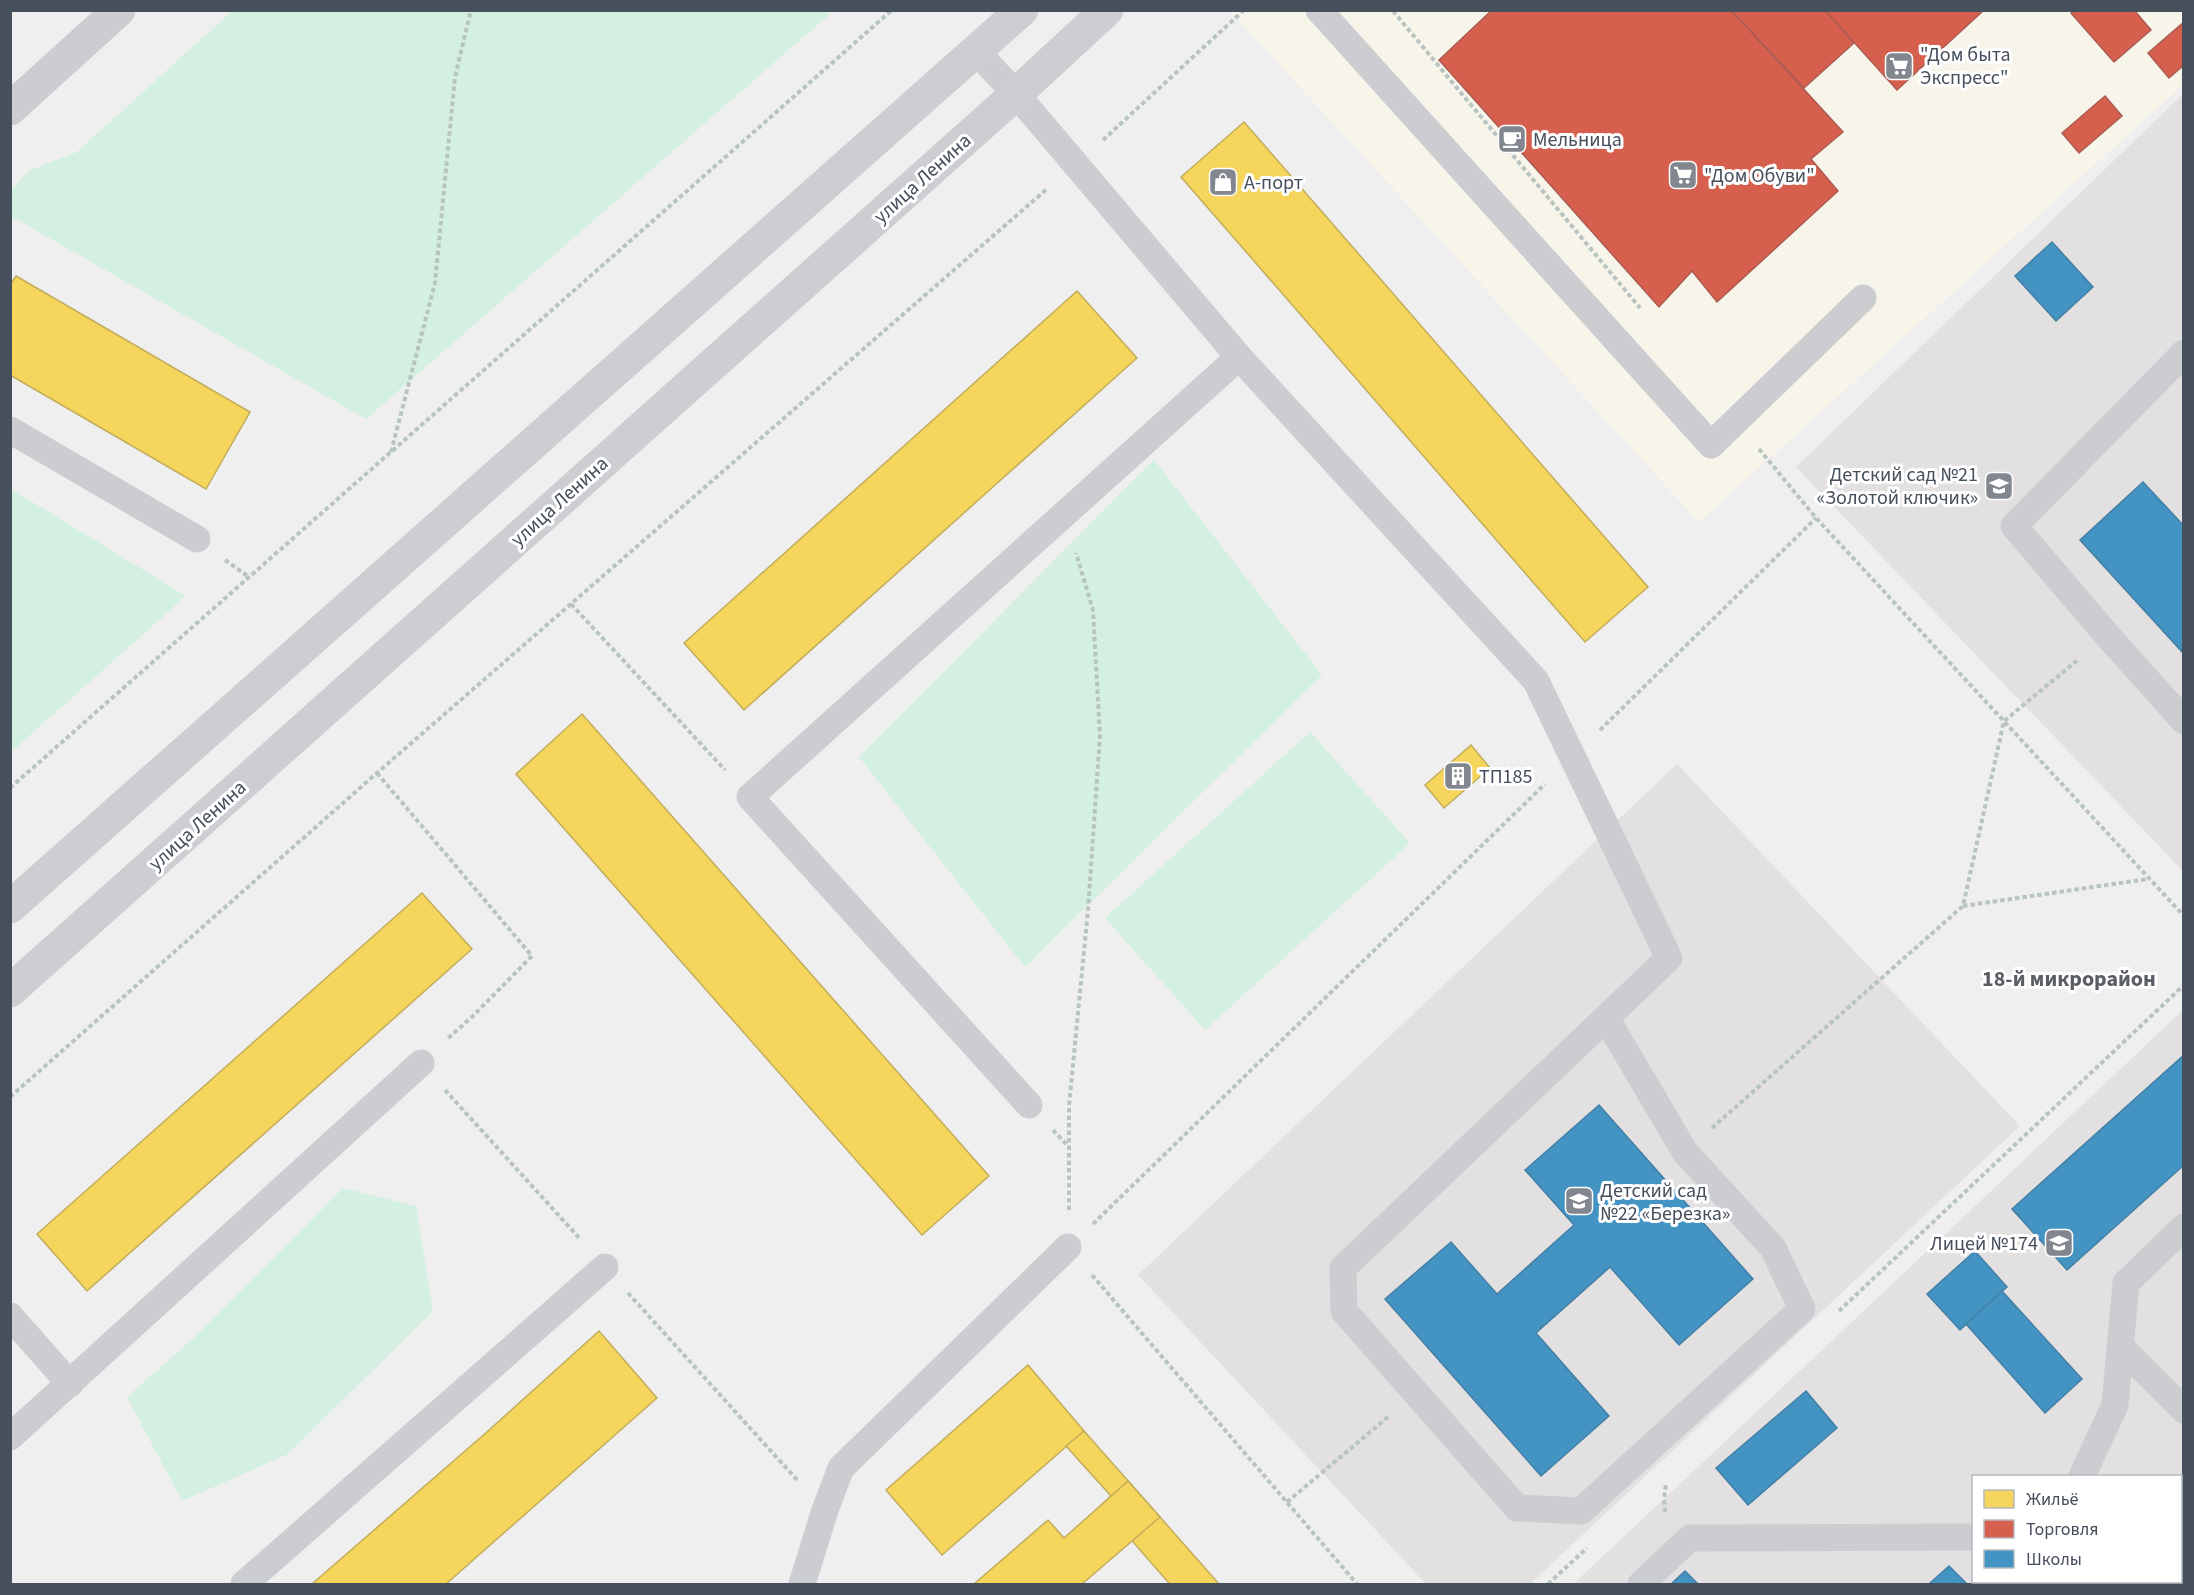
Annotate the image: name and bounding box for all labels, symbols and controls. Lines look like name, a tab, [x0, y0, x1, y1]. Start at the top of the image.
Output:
place label: "Дом быта Экспресс"	[1920, 41, 2011, 92]
supermarket icon: "Дом быта Экспресс"	[1883, 50, 1915, 82]
cafe icon: Мельница	[1496, 123, 1528, 155]
place label: Мельница	[1533, 126, 1622, 154]
street label: улица Ленина	[868, 127, 978, 230]
supermarket icon: "Дом Обуви"	[1667, 159, 1699, 191]
place label: "Дом Обуви"	[1704, 162, 1815, 190]
shop icon: А-порт	[1207, 166, 1239, 198]
place label: А-порт	[1244, 169, 1303, 197]
street label: улица Ленина	[505, 450, 615, 553]
place label: Детский сад №21 «Золотой ключик»	[1817, 461, 1978, 512]
school or university icon: Детский сад №21 «Золотой ключик»	[1983, 470, 2015, 502]
building icon: ТП185	[1442, 760, 1474, 792]
place label: ТП185	[1479, 763, 1532, 791]
street label: улица Ленина	[143, 774, 253, 877]
district label: 18-й микрорайон	[1982, 963, 2156, 995]
place label: Детский сад №22 «Березка»	[1600, 1177, 1730, 1228]
school or university icon: Детский сад №22 «Березка»	[1563, 1185, 1595, 1217]
school or university icon: Лицей №174	[2043, 1227, 2075, 1259]
place label: Лицей №174	[1930, 1230, 2038, 1258]
legend	[1972, 1475, 2182, 1583]
text: Жильё	[2026, 1487, 2079, 1512]
text: Торговля	[2026, 1517, 2099, 1542]
text: Школы	[2026, 1547, 2082, 1572]

